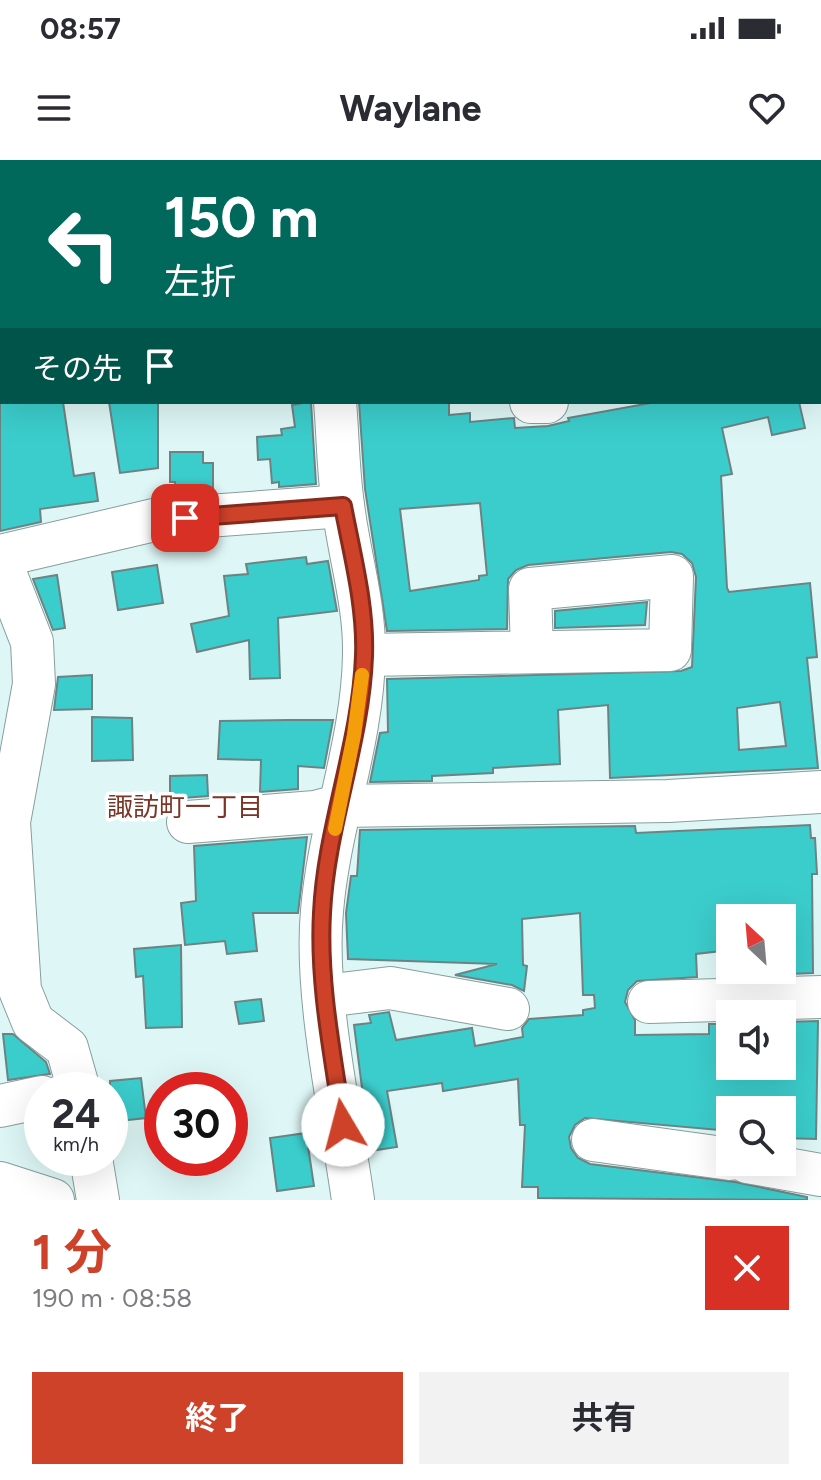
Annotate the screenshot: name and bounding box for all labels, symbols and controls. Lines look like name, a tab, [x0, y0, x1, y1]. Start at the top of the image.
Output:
text: 08:57	[40, 10, 121, 47]
icon: menu	[32, 86, 76, 130]
icon: heart	[745, 86, 789, 130]
text: Waylane	[340, 87, 481, 130]
text: 150 m	[164, 184, 319, 251]
icon: left	[32, 192, 136, 296]
text: 左折	[164, 260, 236, 303]
icon: arrive	[138, 344, 182, 388]
text: その先	[32, 350, 122, 387]
pin	[151, 484, 219, 552]
icon: arrive	[163, 496, 207, 540]
district label: 諏訪町一丁目	[107, 791, 263, 823]
north arrow	[716, 904, 796, 984]
map controls	[716, 904, 796, 1176]
button: sound	[716, 1000, 796, 1080]
speed limit sign: 30	[144, 1072, 248, 1176]
position arrow	[301, 1083, 385, 1167]
text: 24	[52, 1090, 100, 1138]
button: search	[716, 1096, 796, 1176]
text: km/h	[53, 1132, 99, 1156]
text: 1 分	[32, 1223, 112, 1281]
button: close	[705, 1226, 789, 1310]
text: 190 m · 08:58	[32, 1282, 192, 1314]
button: 終了	[32, 1372, 403, 1464]
button: 共有	[419, 1372, 789, 1464]

